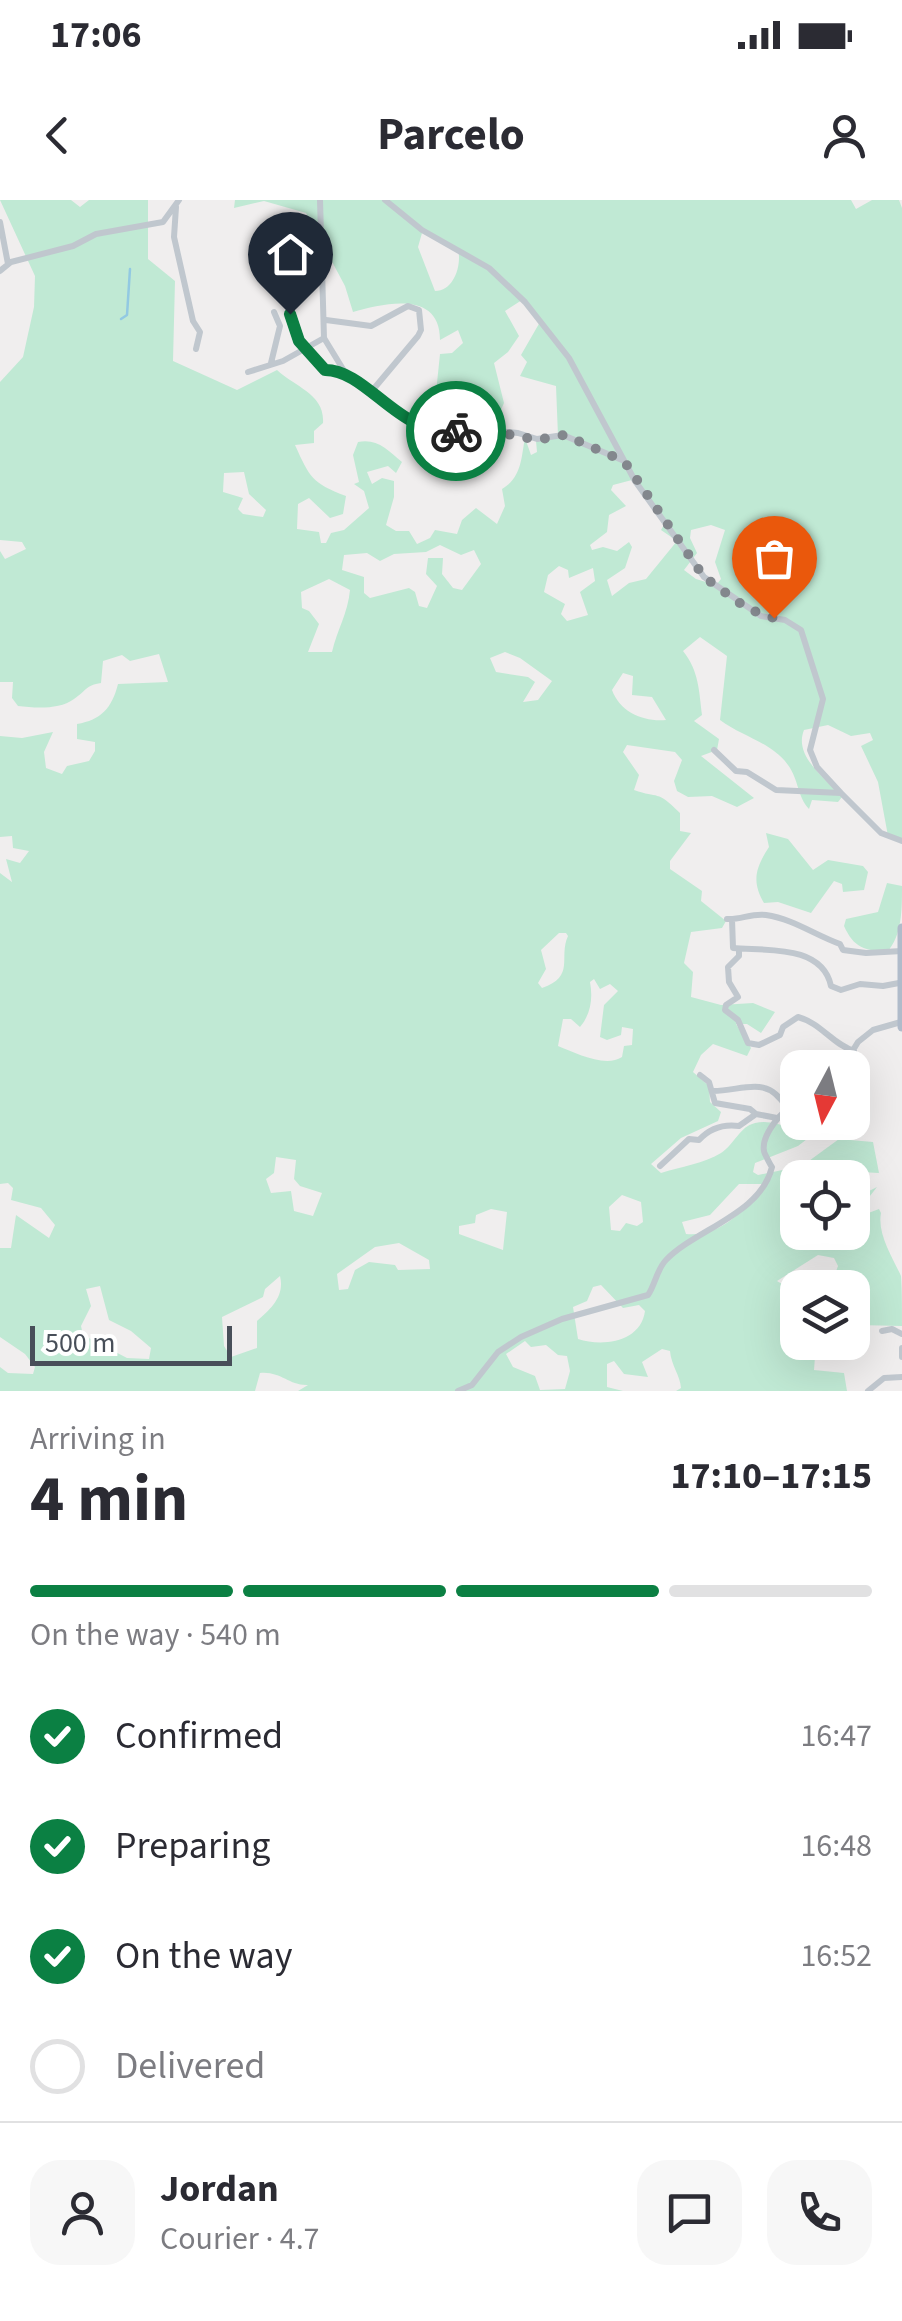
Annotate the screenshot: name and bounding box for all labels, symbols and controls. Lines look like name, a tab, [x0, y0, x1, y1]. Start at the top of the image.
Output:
text: 17:06	[50, 8, 142, 62]
text: Parcelo	[377, 103, 525, 167]
icon: back	[30, 108, 85, 163]
icon: person	[817, 108, 872, 163]
pin	[248, 212, 333, 315]
icon: home	[263, 227, 318, 282]
courier	[406, 381, 506, 481]
icon: bike	[429, 404, 484, 459]
pin	[732, 516, 817, 619]
icon: bag	[747, 531, 802, 586]
north arrow	[780, 1050, 870, 1140]
map controls	[780, 1050, 870, 1360]
button: locate	[780, 1160, 870, 1250]
button: layers	[780, 1270, 870, 1360]
scale bar	[30, 1321, 232, 1366]
text: 500 m	[45, 1323, 116, 1363]
text: Arriving in	[30, 1416, 166, 1462]
text: 17:10–17:15	[670, 1449, 872, 1503]
text: 4 min	[30, 1453, 188, 1546]
text: On the way · 540 m	[30, 1612, 281, 1658]
icon: check	[30, 1709, 85, 1764]
text: Confirmed	[115, 1709, 283, 1763]
text: 16:47	[800, 1713, 872, 1759]
icon: check	[30, 1819, 85, 1874]
text: Preparing	[115, 1819, 270, 1873]
text: 16:48	[800, 1823, 872, 1869]
icon: check	[30, 1929, 85, 1984]
text: On the way	[115, 1929, 292, 1983]
text: 16:52	[800, 1933, 872, 1979]
text: Delivered	[115, 2039, 265, 2093]
button: person	[30, 2160, 135, 2265]
button: chat	[637, 2160, 742, 2265]
button: phone	[767, 2160, 872, 2265]
text: Jordan	[160, 2162, 279, 2216]
text: Courier · 4.7	[160, 2216, 320, 2262]

